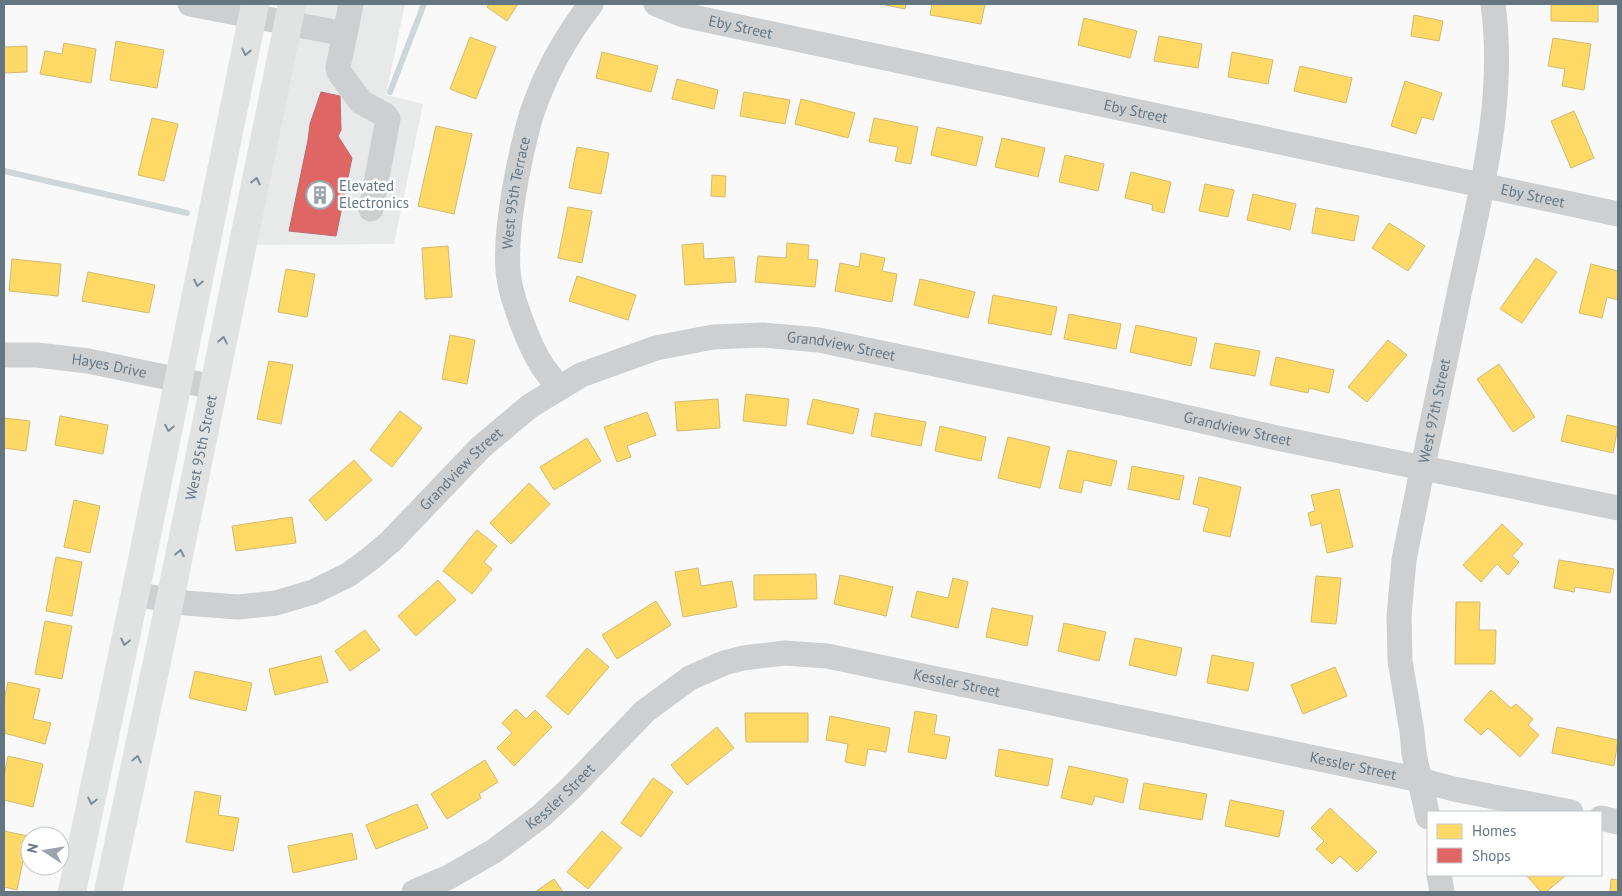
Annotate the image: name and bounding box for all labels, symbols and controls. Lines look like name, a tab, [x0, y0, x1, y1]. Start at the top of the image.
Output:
street label: Eby Street	[707, 11, 774, 43]
one-way arrow	[241, 47, 251, 56]
street label: Eby Street	[1102, 95, 1169, 127]
street label: West 95th Terrace	[498, 135, 534, 250]
one-way arrow	[250, 176, 261, 185]
place label: Elevated Electronics	[339, 176, 409, 212]
street label: Eby Street	[1499, 179, 1567, 211]
building icon: Elevated Electronics	[305, 180, 335, 210]
one-way arrow	[194, 279, 204, 288]
street label: Grandview Street	[786, 327, 897, 365]
one-way arrow	[217, 335, 228, 344]
street label: Hayes Drive	[71, 349, 148, 382]
street label: West 97th Street	[1414, 357, 1454, 465]
street label: West 95th Street	[181, 393, 221, 502]
street label: Grandview Street	[1182, 407, 1293, 450]
one-way arrow	[164, 423, 175, 432]
street label: Grandview Street	[415, 423, 506, 514]
one-way arrow	[174, 548, 185, 557]
one-way arrow	[120, 637, 131, 646]
street label: Kessler Street	[912, 664, 1002, 701]
street label: Kessler Street	[1308, 747, 1398, 784]
one-way arrow	[131, 755, 141, 763]
street label: Kessler Street	[522, 759, 599, 833]
one-way arrow	[87, 796, 97, 805]
legend	[1427, 811, 1602, 876]
text: Homes	[1472, 821, 1516, 840]
north arrow	[20, 826, 70, 876]
text: N	[23, 842, 42, 855]
text: Shops	[1472, 846, 1511, 865]

